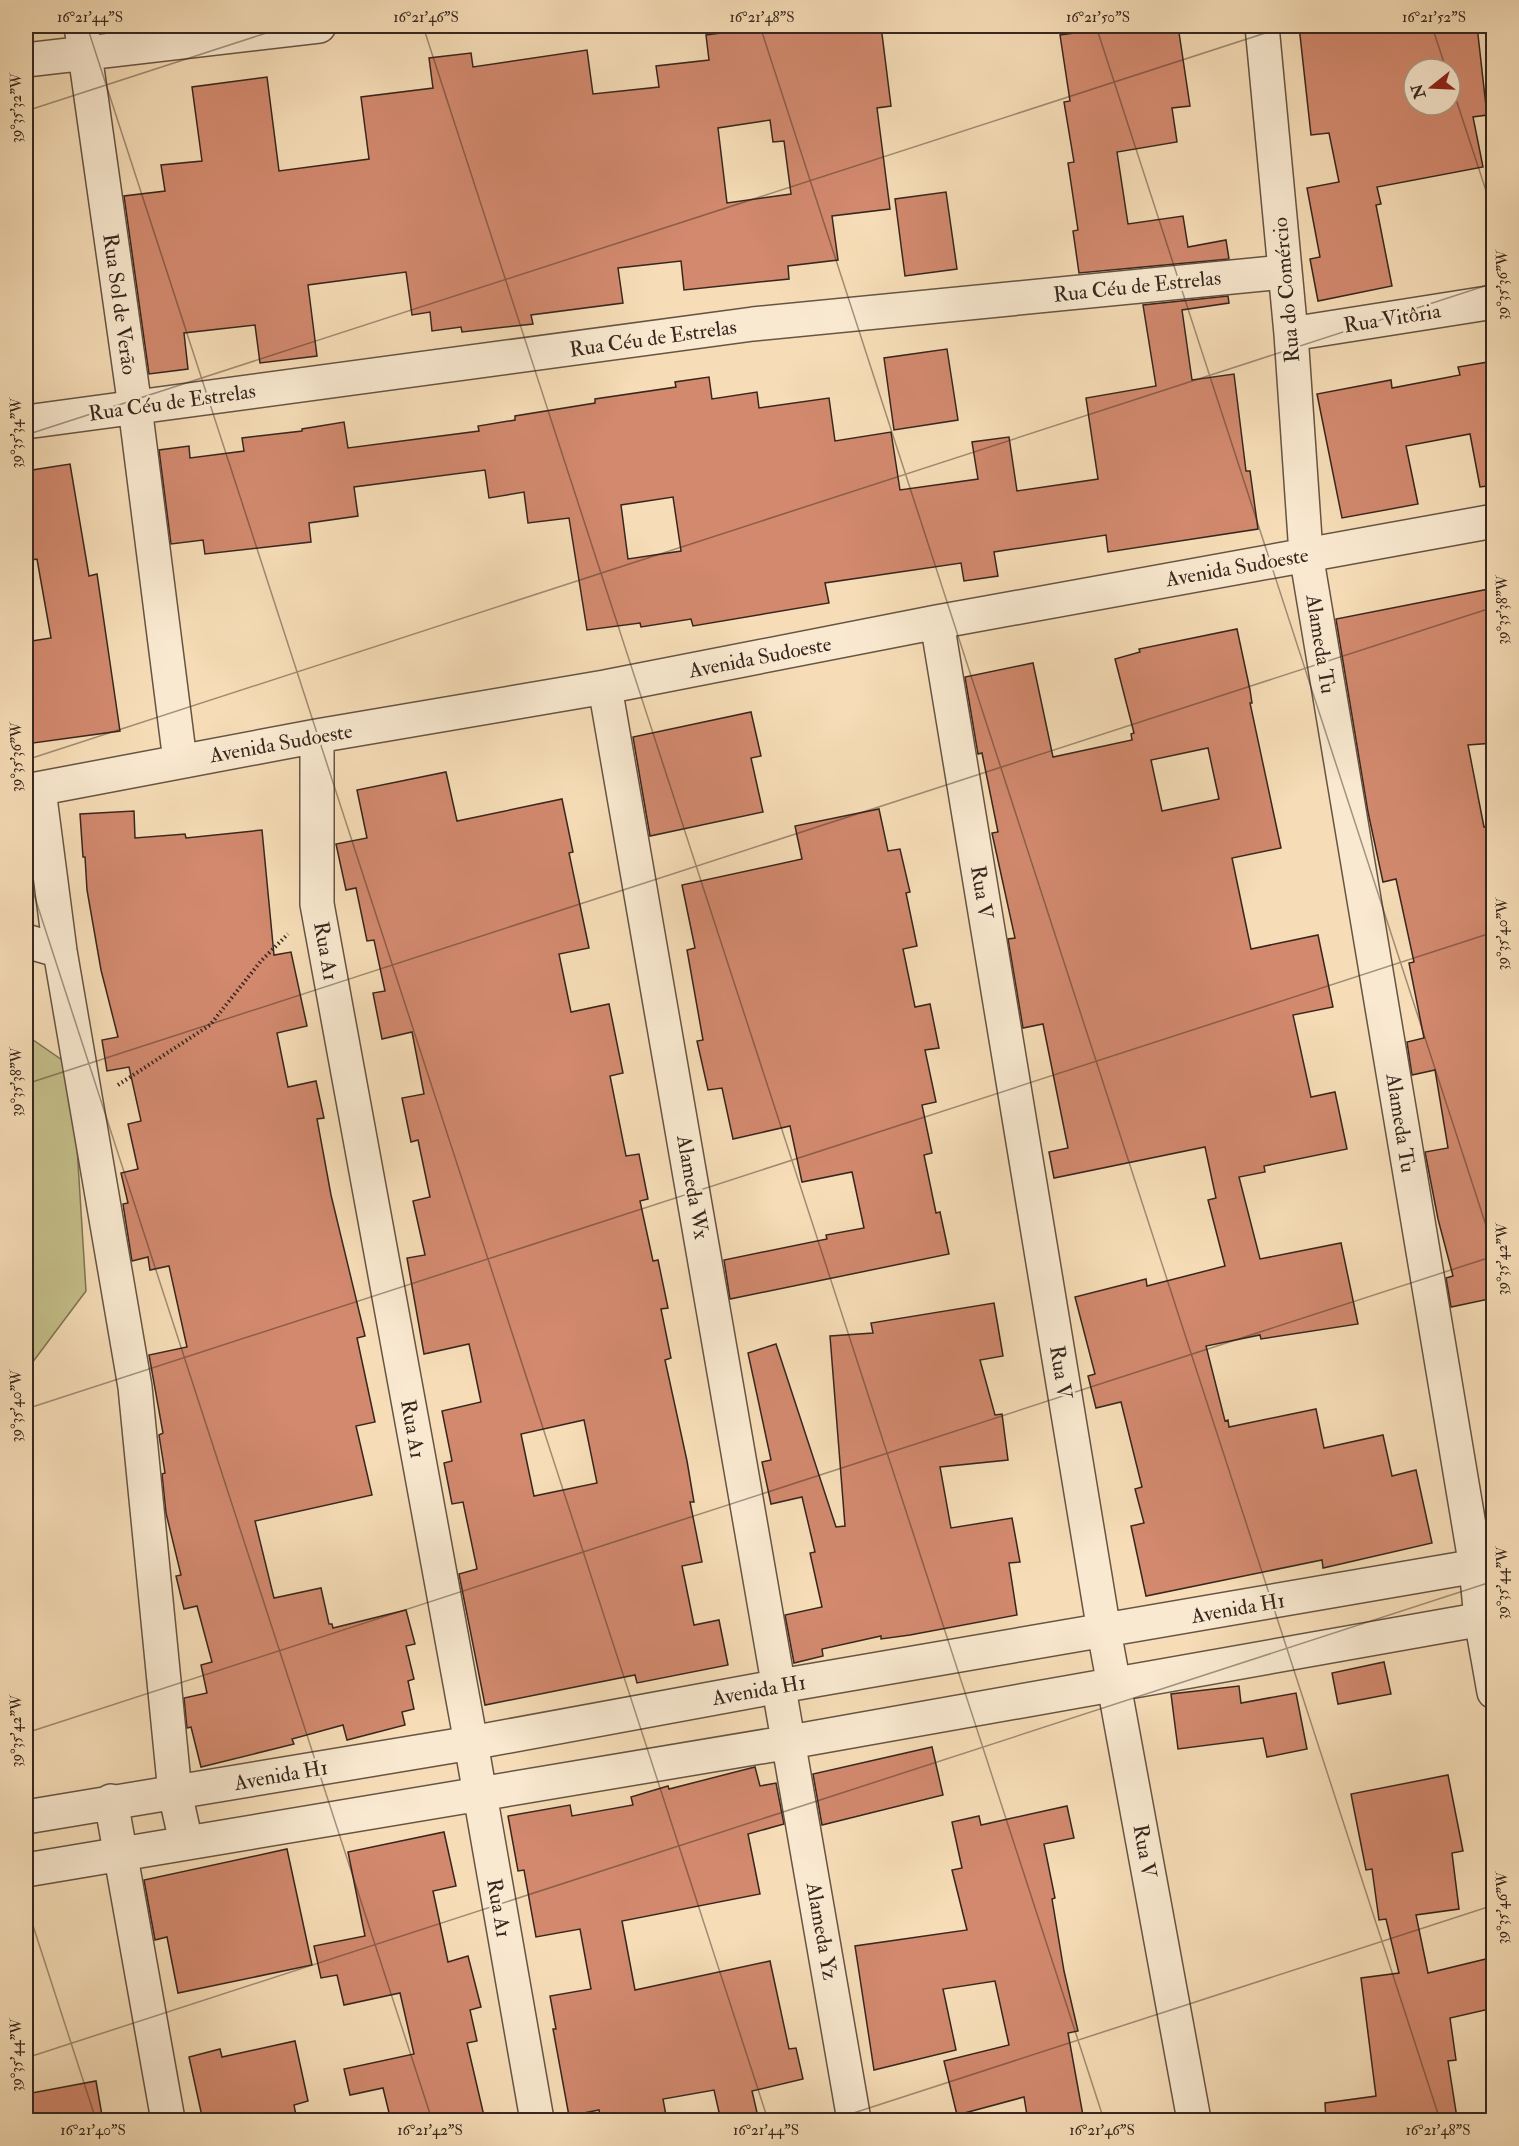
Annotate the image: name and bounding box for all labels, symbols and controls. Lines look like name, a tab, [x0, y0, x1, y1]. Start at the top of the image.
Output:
text: 16°21'44"S	[57, 8, 123, 27]
text: 16°21'46"S	[393, 8, 459, 27]
text: 16°21'48"S	[730, 8, 794, 27]
text: 16°21'50"S	[1066, 8, 1130, 27]
text: 16°21'52"S	[1402, 8, 1466, 27]
north arrow	[1402, 57, 1462, 117]
text: 39°35'32"W	[7, 72, 26, 143]
text: N	[1407, 81, 1431, 102]
street label: Rua do Comércio	[1267, 216, 1306, 364]
street label: Rua Sol de Verão	[96, 232, 143, 376]
text: 39°35'36"W	[1493, 249, 1512, 320]
street label: Rua Céu de Estrelas	[1052, 264, 1222, 309]
street label: Rua Vitôria	[1342, 297, 1443, 339]
street label: Rua Céu de Estrelas	[568, 313, 738, 364]
street label: Rua Céu de Estrelas	[87, 377, 257, 428]
text: 39°35'34"W	[7, 397, 26, 468]
street label: Avenida Sudoeste	[1163, 542, 1311, 594]
text: 39°35'38"W	[1493, 575, 1512, 645]
street label: Alameda Tu	[1299, 592, 1342, 696]
street label: Avenida Sudoeste	[686, 630, 834, 685]
street label: Avenida Sudoeste	[207, 718, 355, 770]
text: 39°35'36"W	[7, 721, 26, 792]
street label: Rua V	[964, 864, 999, 922]
text: 39°35'40"W	[1493, 897, 1512, 970]
street label: Rua A1	[307, 919, 344, 983]
text: 39°35'38"W	[7, 1047, 26, 1117]
street label: Alameda Tu	[1379, 1071, 1422, 1175]
street label: Alameda Wx	[670, 1132, 715, 1242]
text: 39°35'42"W	[1493, 1222, 1512, 1295]
street label: Rua V	[1043, 1344, 1078, 1402]
text: 39°35'40"W	[7, 1369, 26, 1442]
street label: Rua A1	[394, 1397, 431, 1461]
text: 39°35'44"W	[1493, 1546, 1512, 1619]
street label: Avenida H1	[1188, 1587, 1287, 1630]
street label: Avenida H1	[709, 1669, 808, 1712]
text: 39°35'42"W	[7, 1694, 26, 1767]
street label: Avenida H1	[231, 1754, 330, 1797]
street label: Rua V	[1127, 1822, 1163, 1881]
text: 39°35'46"W	[1493, 1871, 1512, 1944]
street label: Rua A1	[480, 1876, 517, 1940]
street label: Alameda Yz	[799, 1879, 843, 1982]
text: 39°35'44"W	[7, 2018, 26, 2091]
text: 16°21'40"S	[60, 2121, 126, 2140]
text: 16°21'42"S	[397, 2121, 463, 2140]
text: 16°21'44"S	[733, 2121, 799, 2140]
text: 16°21'46"S	[1069, 2121, 1135, 2140]
text: 16°21'48"S	[1406, 2121, 1470, 2140]

